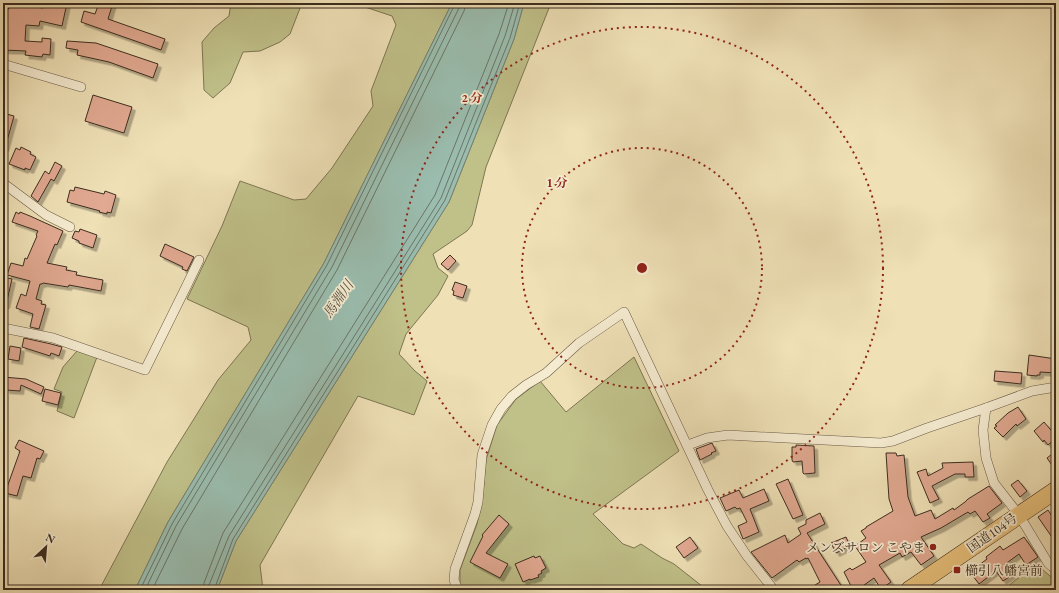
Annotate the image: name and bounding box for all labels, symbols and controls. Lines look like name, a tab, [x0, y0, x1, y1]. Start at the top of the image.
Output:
text: 2 分	[461, 90, 483, 106]
text: 1 分	[546, 175, 568, 191]
centre of rings	[635, 261, 649, 275]
water label: 馬淵川	[319, 275, 359, 321]
street label: 国道104号	[963, 509, 1021, 557]
north arrow	[26, 527, 66, 567]
text: N	[43, 530, 58, 546]
place label: メンズサロン こやま	[806, 539, 925, 556]
marker: メンズサロン こやま	[928, 542, 938, 552]
place label: 櫛引八幡宮前	[965, 562, 1043, 579]
marker: 櫛引八幡宮前	[952, 565, 962, 575]

